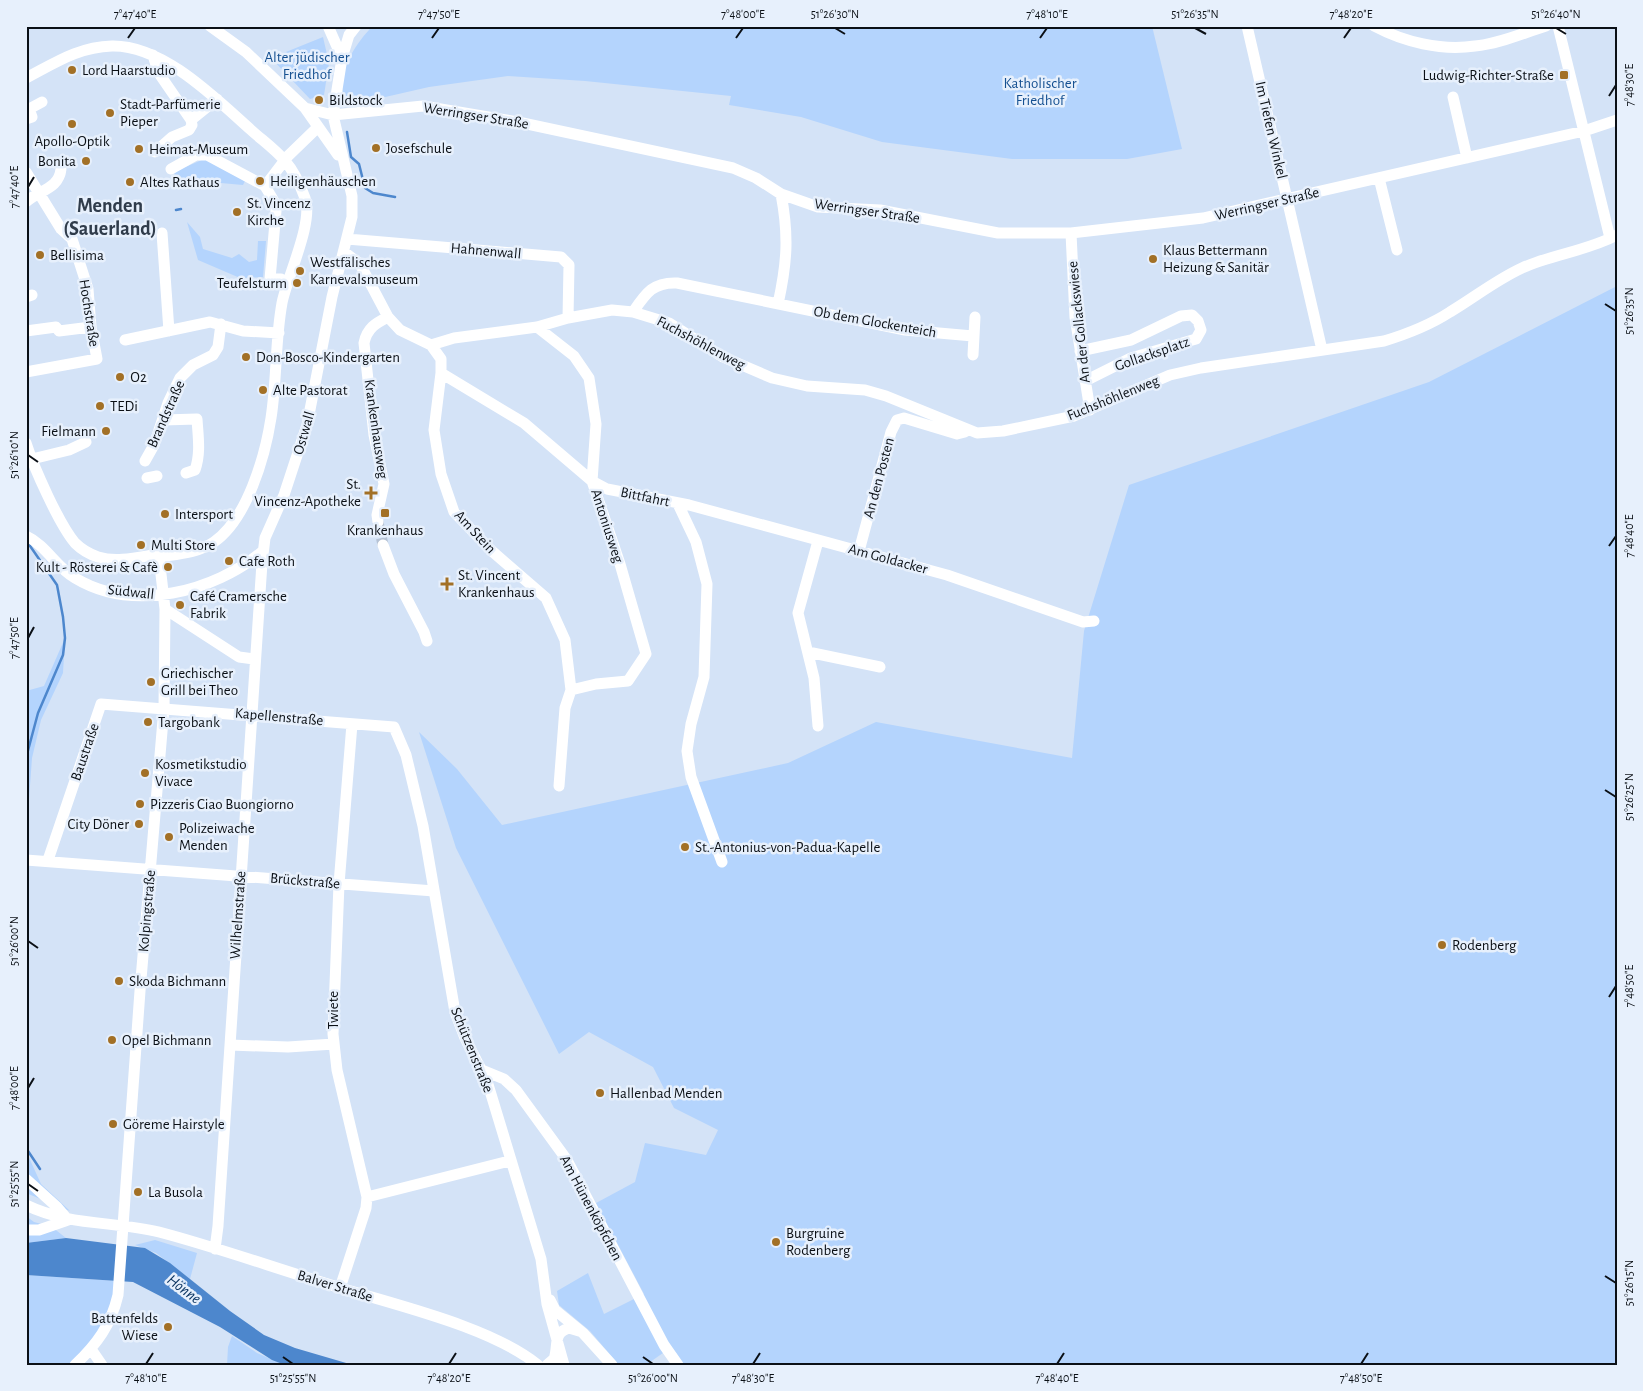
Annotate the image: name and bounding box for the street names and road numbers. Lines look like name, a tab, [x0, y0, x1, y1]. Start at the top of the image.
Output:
street label: Im Tiefen Winkel	[1252, 80, 1290, 180]
street label: Werringser Straße	[422, 100, 530, 132]
street label: Werringser Straße	[1213, 185, 1321, 223]
street label: Werringser Straße	[813, 196, 921, 226]
street label: Hahnenwall	[450, 240, 522, 262]
street label: An der Gollackswiese	[1065, 260, 1093, 384]
street label: Hochstraße	[76, 278, 102, 348]
street label: Ob dem Glockenteich	[812, 304, 938, 340]
street label: Fuchshöhlenweg	[654, 313, 748, 373]
street label: Gollacksplatz	[1113, 334, 1191, 374]
street label: Fuchshöhlenweg	[1065, 373, 1162, 423]
street label: Brandstraße	[144, 378, 188, 450]
street label: Krankenhausweg	[362, 378, 391, 480]
street label: Ostwall	[291, 410, 317, 456]
street label: An den Posten	[861, 436, 897, 520]
street label: Bittfahrt	[619, 484, 671, 510]
street label: Antoniusweg	[588, 487, 626, 565]
street label: Am Stein	[451, 508, 499, 556]
street label: Am Goldacker	[847, 541, 929, 577]
street label: Südwall	[107, 582, 155, 602]
street label: Kapellenstraße	[234, 706, 324, 728]
street label: Baustraße	[68, 721, 102, 783]
street label: Kolpingstraße	[136, 869, 158, 953]
street label: Wilhelmstraße	[227, 870, 249, 960]
street label: Brückstraße	[269, 870, 341, 892]
street label: Twiete	[326, 991, 341, 1029]
street label: Schützenstraße	[448, 1005, 496, 1095]
street label: Am Hünenköpfchen	[557, 1153, 625, 1263]
street label: Balver Straße	[296, 1267, 374, 1305]

